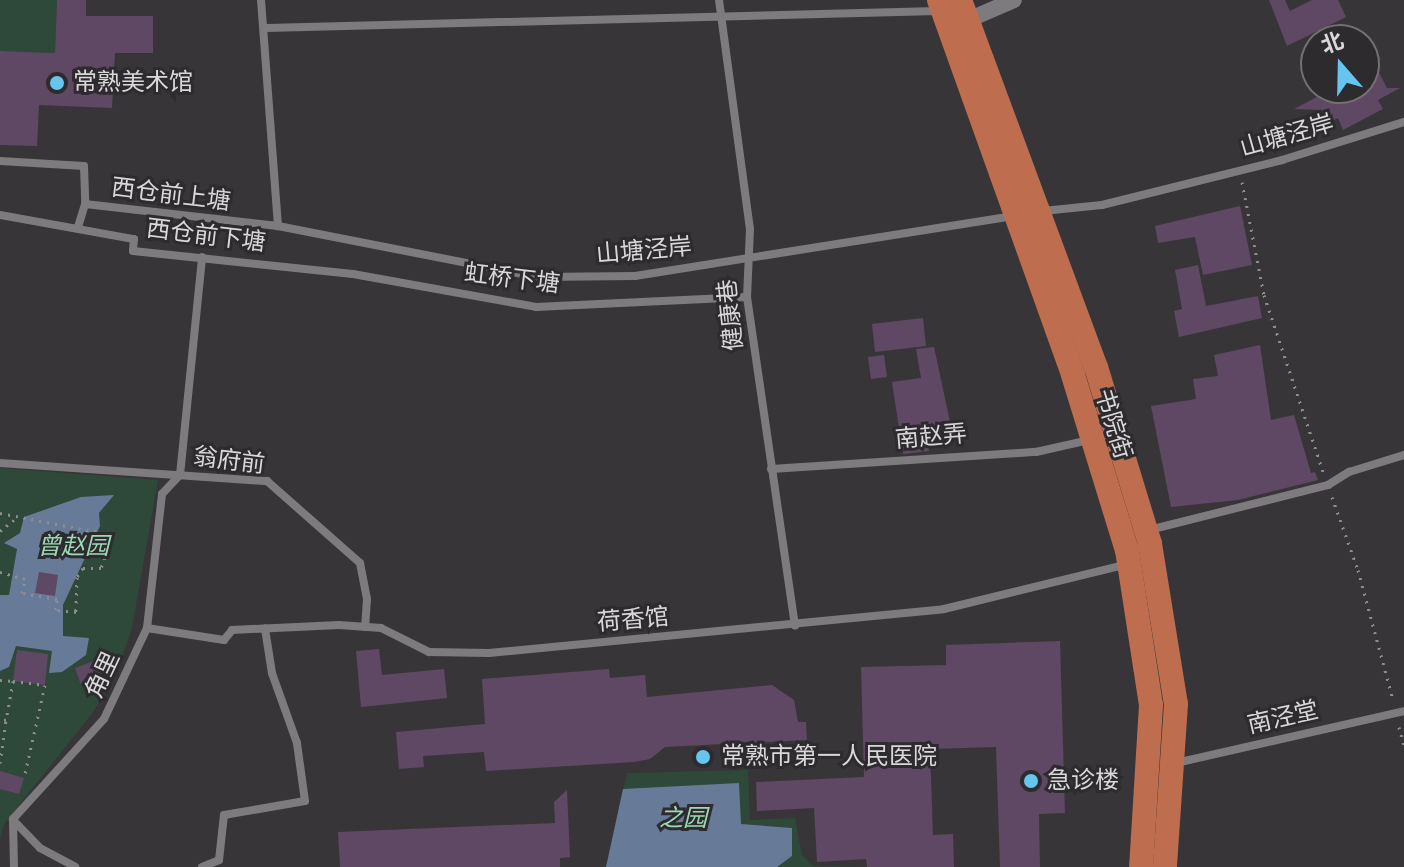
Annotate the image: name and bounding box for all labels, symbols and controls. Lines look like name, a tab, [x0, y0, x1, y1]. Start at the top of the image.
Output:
north arrow	[1300, 24, 1380, 104]
text: 北	[1317, 26, 1347, 59]
place label: 常熟美术馆	[73, 69, 193, 97]
marker: 常熟美术馆	[48, 74, 66, 92]
street label: 山塘泾岸	[1237, 109, 1337, 163]
street label: 西仓前上塘	[110, 173, 232, 217]
street label: 西仓前下塘	[145, 214, 267, 258]
street label: 山塘泾岸	[595, 232, 693, 270]
street label: 虹桥下塘	[463, 259, 561, 299]
street label: 健康巷	[713, 278, 749, 352]
street label: 书院街	[1089, 385, 1137, 463]
street label: 南赵弄	[894, 420, 968, 454]
street label: 翁府前	[192, 442, 266, 480]
park label: 曾赵园	[37, 533, 109, 561]
street label: 荷香馆	[596, 603, 670, 637]
street label: 角里	[80, 647, 126, 703]
street label: 南泾堂	[1245, 696, 1321, 740]
place label: 常熟市第一人民医院	[721, 743, 937, 771]
marker: 常熟市第一人民医院	[692, 746, 714, 768]
place label: 急诊楼	[1047, 767, 1119, 795]
marker: 急诊楼	[1022, 772, 1040, 790]
park label: 之园	[659, 805, 707, 833]

